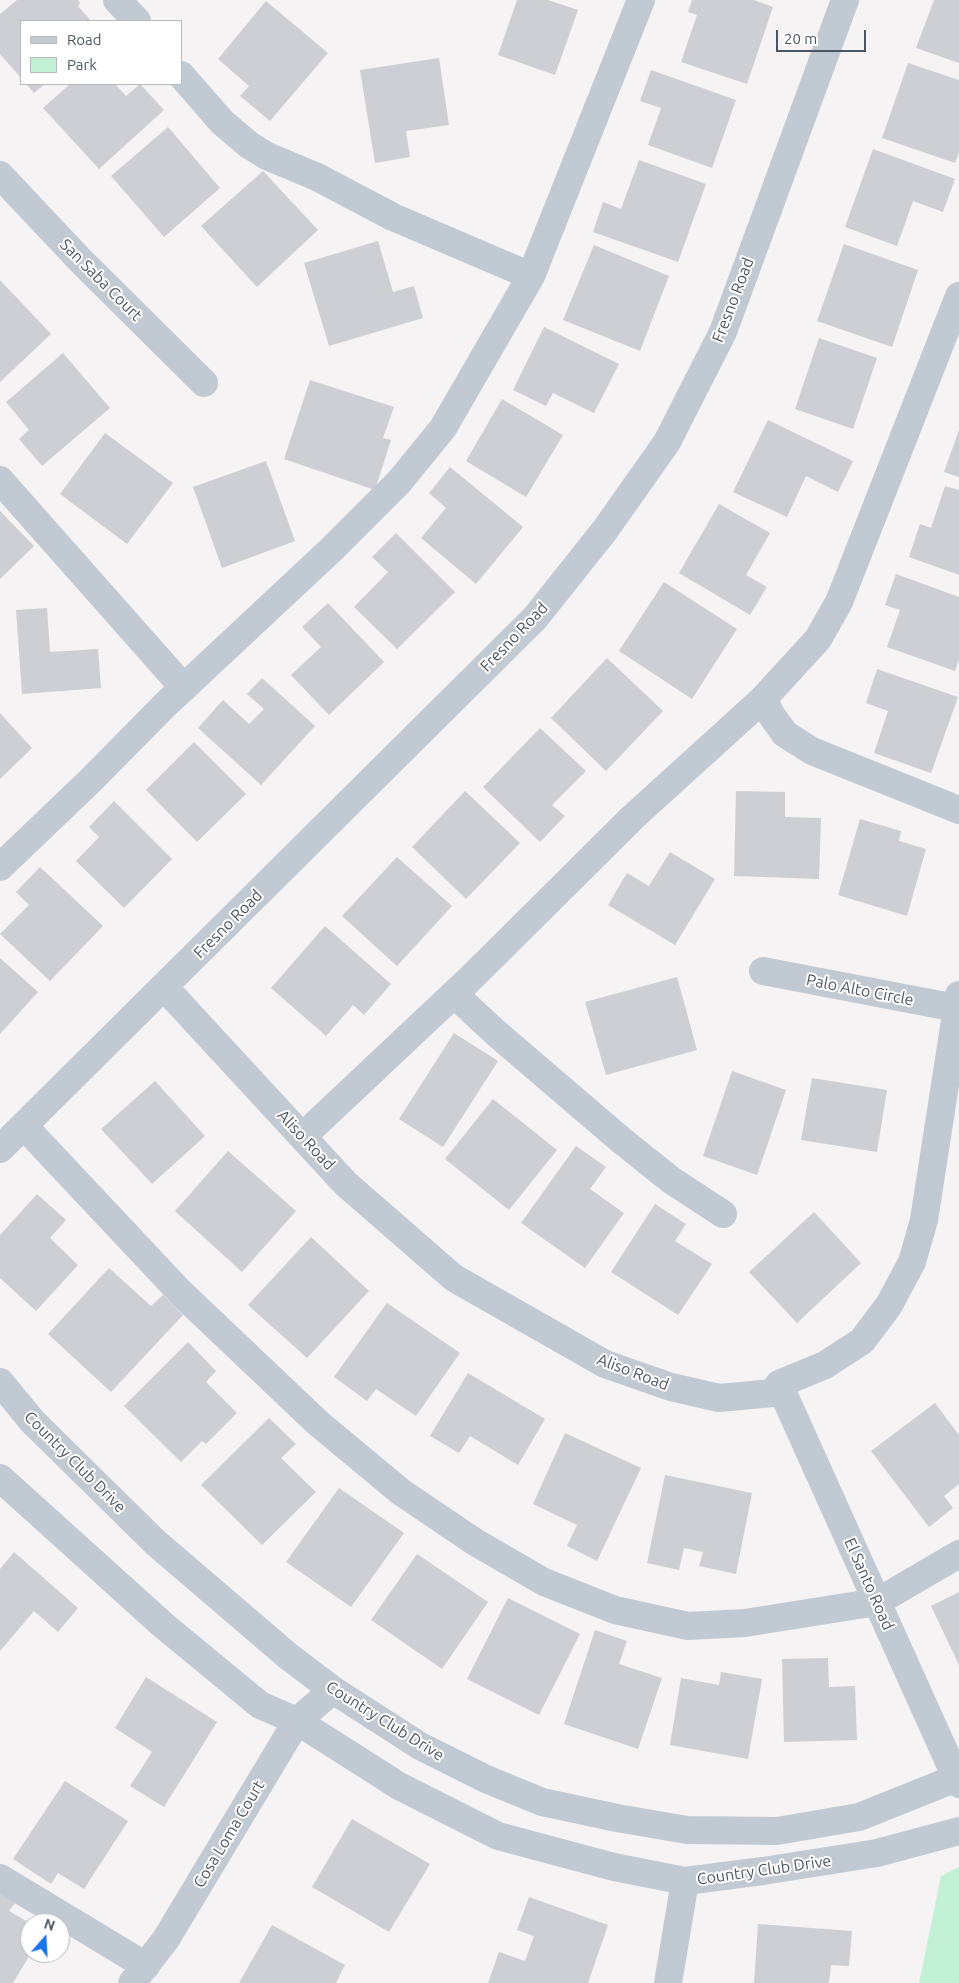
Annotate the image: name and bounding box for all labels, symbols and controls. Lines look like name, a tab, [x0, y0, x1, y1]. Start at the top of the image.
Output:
legend	[20, 20, 182, 85]
scale bar	[779, 20, 869, 52]
text: 20 m	[784, 30, 817, 47]
text: Road	[67, 31, 102, 48]
text: Park	[67, 56, 97, 73]
street label: San Saba Court	[56, 235, 146, 325]
street label: Fresno Road	[708, 255, 758, 345]
street label: Fresno Road	[476, 598, 552, 676]
street label: Fresno Road	[190, 886, 266, 962]
street label: Palo Alto Circle	[805, 970, 915, 1010]
street label: Aliso Road	[273, 1106, 339, 1174]
street label: Aliso Road	[594, 1350, 672, 1394]
street label: Country Club Drive	[20, 1407, 130, 1517]
street label: El Santo Road	[840, 1535, 898, 1633]
street label: Country Club Drive	[322, 1677, 448, 1765]
street label: Cosa Loma Court	[189, 1777, 269, 1891]
street label: Country Club Drive	[696, 1851, 832, 1889]
north arrow	[20, 1913, 70, 1963]
text: N	[42, 1915, 57, 1934]

